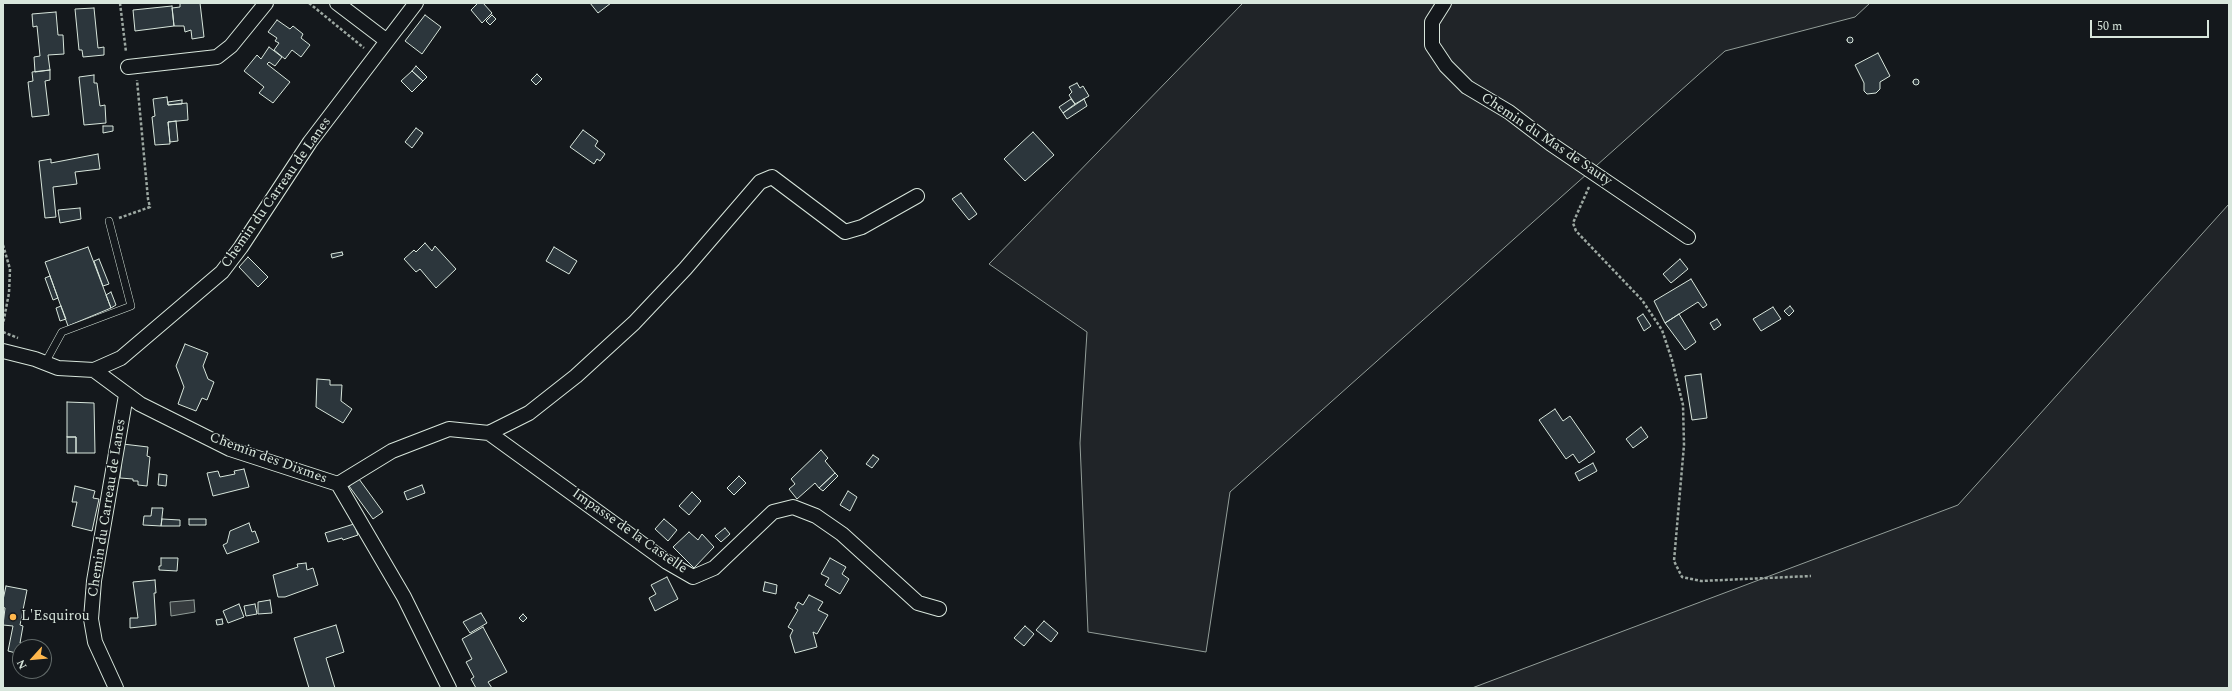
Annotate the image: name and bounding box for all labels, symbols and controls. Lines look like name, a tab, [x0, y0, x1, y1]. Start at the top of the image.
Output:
scale bar	[2092, 12, 2211, 38]
text: 50 m	[2097, 17, 2122, 36]
street label: Chemin du Mas de Sauty	[1477, 90, 1615, 190]
street label: Chemin du Carreau de Lanes	[218, 114, 336, 272]
street label: Chemin du Carreau de Lanes	[86, 418, 130, 598]
street label: Chemin des Dixmes	[207, 430, 329, 488]
street label: Impasse de la Castelle	[568, 486, 690, 578]
place label: L'Esquirou	[21, 609, 90, 625]
marker: L'Esquirou	[8, 612, 18, 622]
north arrow	[12, 639, 52, 679]
text: N	[12, 656, 31, 672]

